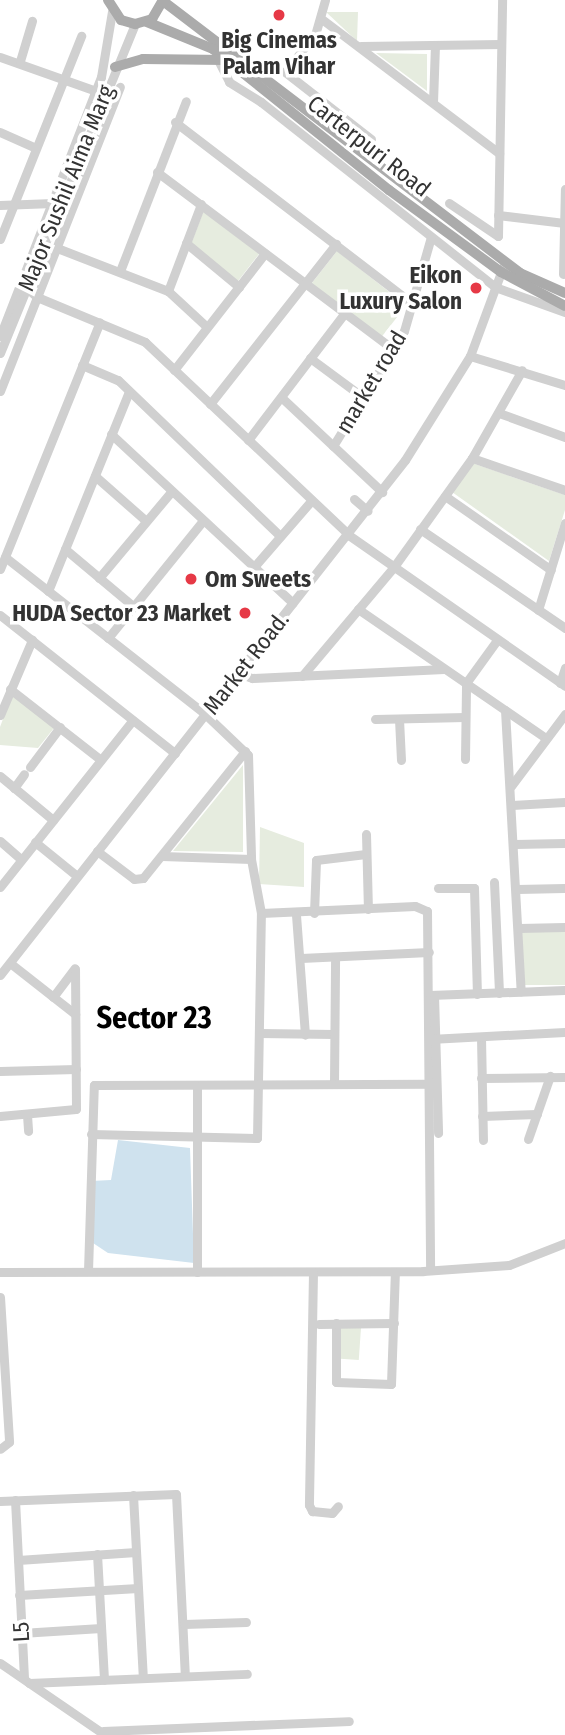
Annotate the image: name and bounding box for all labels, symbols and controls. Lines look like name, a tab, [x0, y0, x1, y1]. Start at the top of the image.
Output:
marker: Big Cinemas Palam Vihar	[271, 7, 287, 23]
place label: Big Cinemas Palam Vihar	[221, 26, 337, 80]
street label: Major Sushil Aima Marg	[12, 81, 120, 295]
street label: Carterpuri Road	[302, 89, 436, 203]
place label: Eikon Luxury Salon	[339, 261, 462, 315]
marker: Eikon Luxury Salon	[468, 280, 484, 296]
street label: market road	[330, 326, 412, 438]
place label: Om Sweets	[205, 565, 311, 593]
marker: Om Sweets	[183, 571, 199, 587]
place label: HUDA Sector 23 Market	[12, 599, 231, 627]
marker: HUDA Sector 23 Market	[237, 605, 253, 621]
street label: Market Road.	[197, 606, 295, 720]
district label: Sector 23	[96, 1000, 212, 1036]
street label: L5	[7, 1621, 35, 1643]

